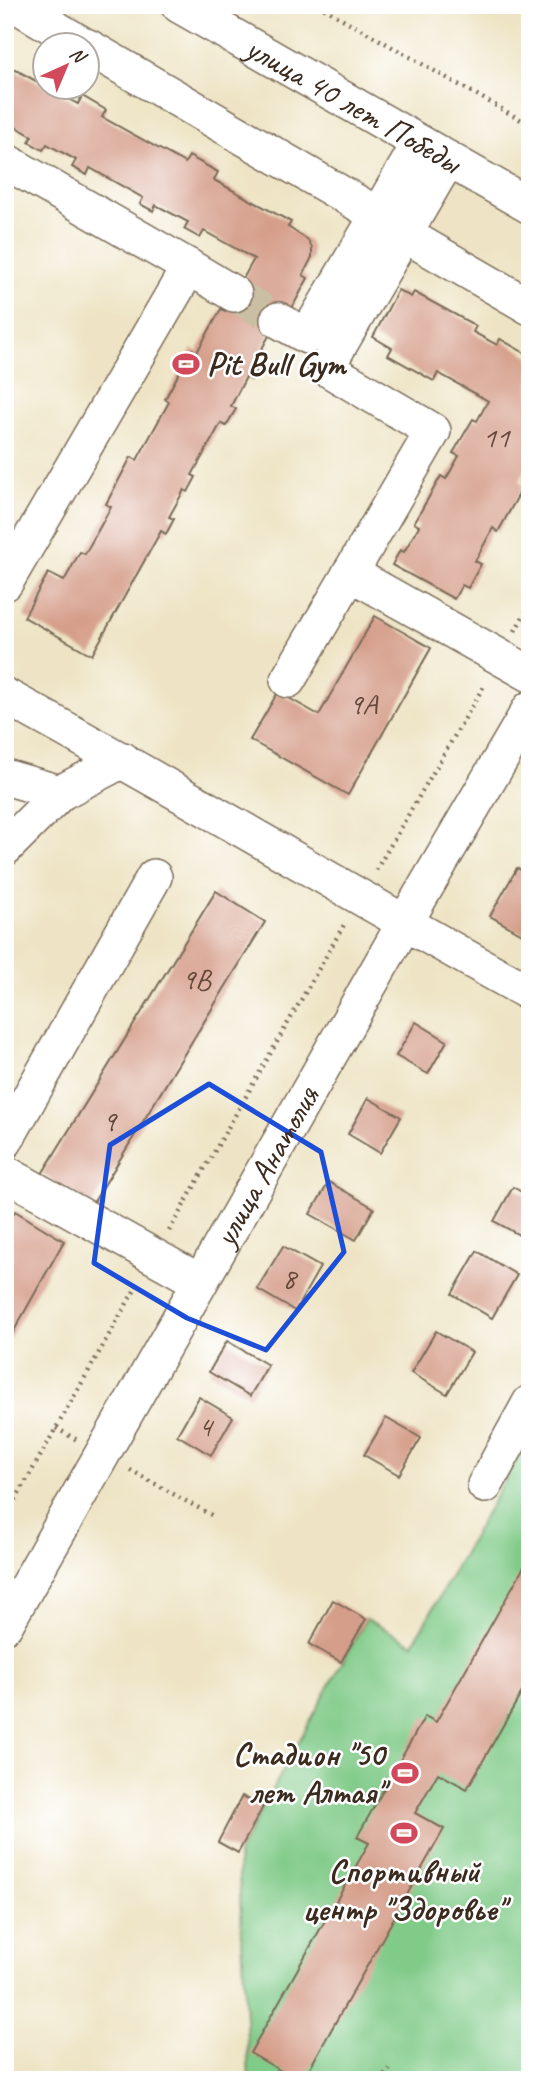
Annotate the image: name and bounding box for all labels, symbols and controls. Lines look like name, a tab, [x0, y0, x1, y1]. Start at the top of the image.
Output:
street label: улица 40 лет Победы	[237, 26, 471, 184]
north arrow	[32, 32, 102, 102]
text: N	[65, 42, 92, 69]
place label: Pit Bull Gym	[207, 343, 347, 385]
sports icon: Pit Bull Gym	[171, 349, 201, 379]
house number: 11	[483, 418, 511, 456]
house number: 9А	[349, 685, 379, 723]
house number: 9В	[182, 960, 213, 998]
street label: улица Анатолия	[203, 1078, 329, 1255]
house number: 9	[102, 1102, 118, 1140]
house number: 8	[282, 1259, 298, 1297]
house number: 4	[198, 1407, 214, 1445]
place label: Стадион "50 лет Алтая"	[233, 1733, 391, 1813]
sports icon: Стадион "50 лет Алтая"	[390, 1758, 420, 1788]
sports icon: Спортивный центр "Здоровье"	[389, 1818, 419, 1848]
place label: Спортивный центр "Здоровье"	[303, 1850, 512, 1930]

